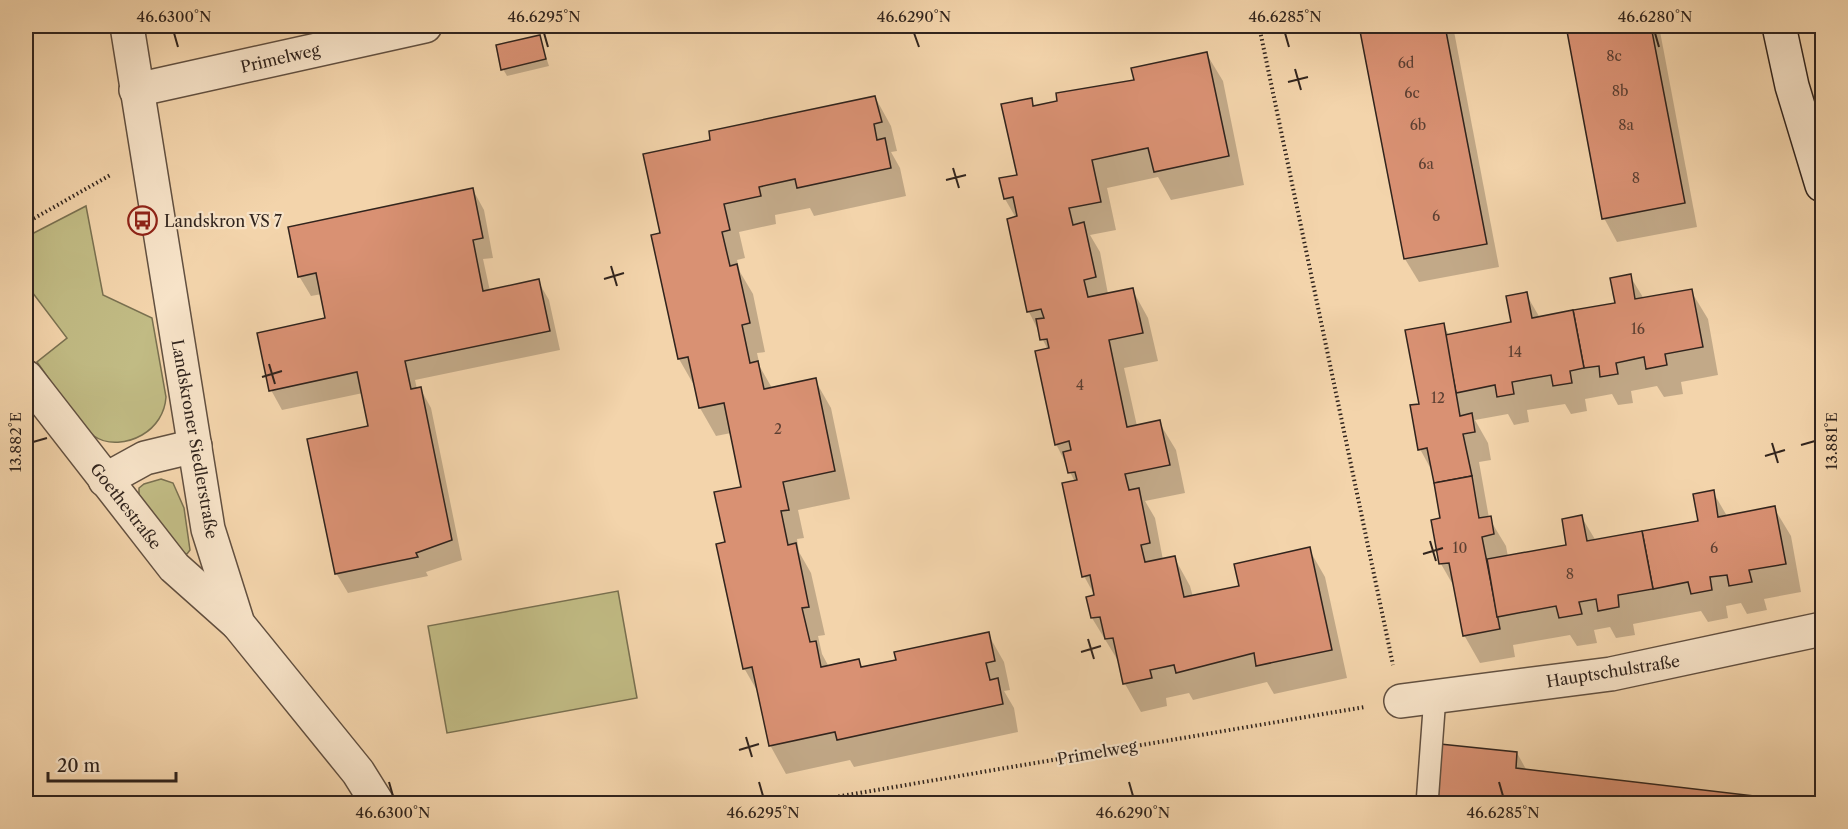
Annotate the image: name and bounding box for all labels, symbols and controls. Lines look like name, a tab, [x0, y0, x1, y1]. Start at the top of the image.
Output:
text: 46.6300°N	[137, 7, 211, 26]
text: 46.6295°N	[507, 7, 581, 26]
text: 46.6290°N	[877, 7, 951, 26]
text: 46.6285°N	[1248, 7, 1322, 26]
text: 46.6280°N	[1618, 7, 1692, 26]
street label: Primelweg	[238, 39, 322, 77]
house number: 8c	[1606, 47, 1622, 65]
house number: 6d	[1398, 54, 1415, 72]
house number: 8b	[1612, 82, 1628, 100]
house number: 6c	[1404, 84, 1420, 102]
house number: 6b	[1410, 116, 1426, 134]
house number: 8a	[1618, 116, 1634, 134]
house number: 6a	[1418, 155, 1434, 173]
house number: 8	[1632, 169, 1640, 187]
bus stop icon: Landskron VS 7	[127, 205, 159, 237]
house number: 6	[1432, 207, 1440, 225]
place label: Landskron VS 7	[164, 211, 282, 231]
house number: 16	[1631, 320, 1645, 338]
street label: Landskroner Siedlerstraße	[168, 338, 222, 540]
house number: 14	[1508, 343, 1522, 361]
house number: 4	[1076, 376, 1084, 394]
house number: 12	[1431, 389, 1445, 407]
text: 13.882°E	[6, 412, 25, 472]
text: 13.881°E	[1822, 412, 1841, 470]
house number: 2	[774, 420, 782, 438]
street label: Goethestraße	[86, 459, 166, 553]
house number: 10	[1453, 539, 1467, 557]
house number: 6	[1710, 539, 1718, 557]
house number: 8	[1566, 565, 1574, 583]
street label: Hauptschulstraße	[1545, 651, 1681, 691]
street label: Primelweg	[1055, 735, 1139, 769]
scale bar	[48, 745, 176, 783]
text: 20 m	[57, 755, 101, 777]
text: 46.6300°N	[356, 803, 430, 822]
text: 46.6295°N	[726, 803, 800, 822]
text: 46.6290°N	[1096, 803, 1170, 822]
text: 46.6285°N	[1466, 803, 1540, 822]

